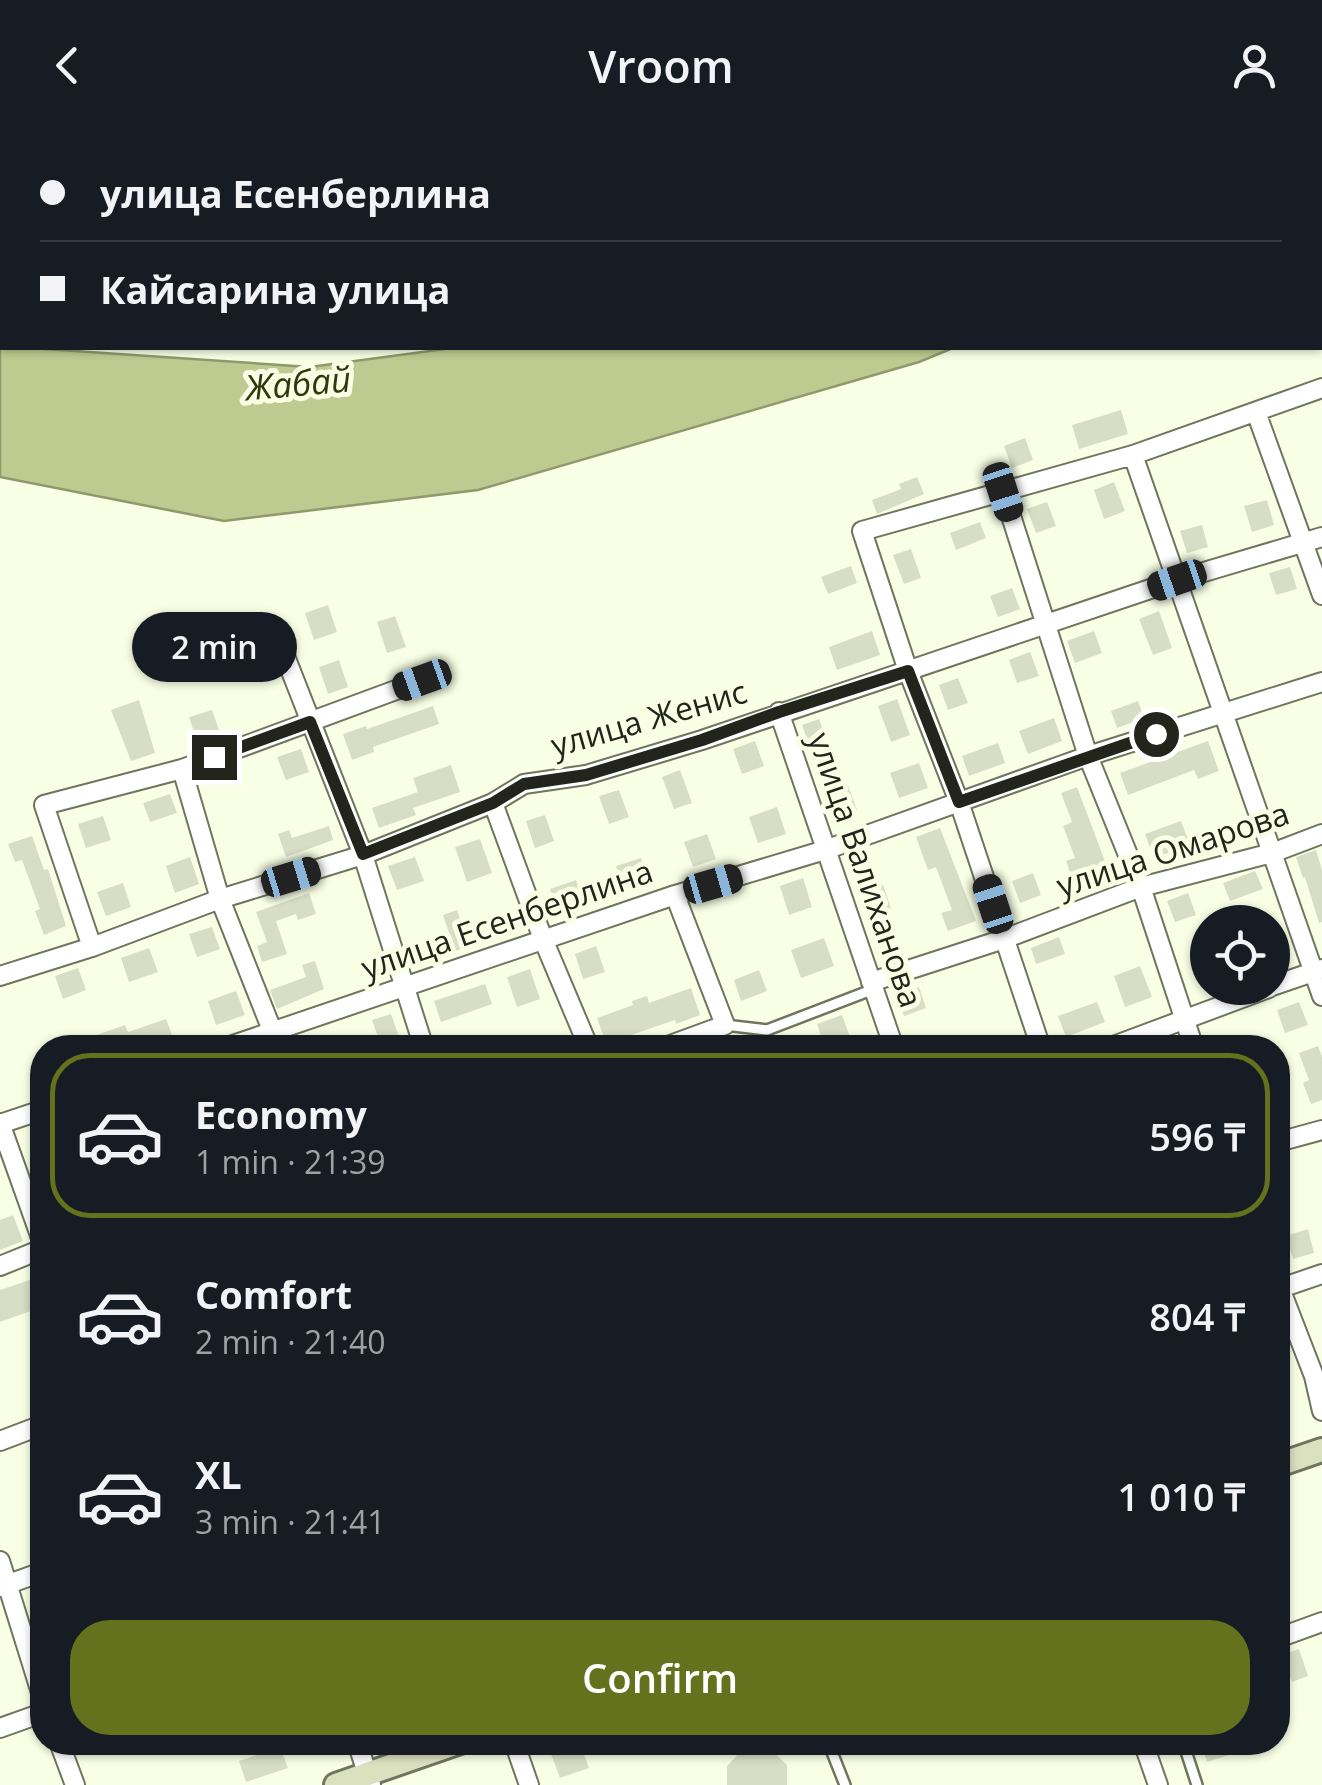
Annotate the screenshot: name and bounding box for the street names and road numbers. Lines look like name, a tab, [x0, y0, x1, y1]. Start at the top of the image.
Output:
street label: улица Женис	[546, 669, 751, 766]
street label: улица Валиханова	[799, 726, 934, 1013]
street label: улица Омарова	[1051, 791, 1294, 906]
street label: улица Есенберлина	[355, 849, 658, 989]

